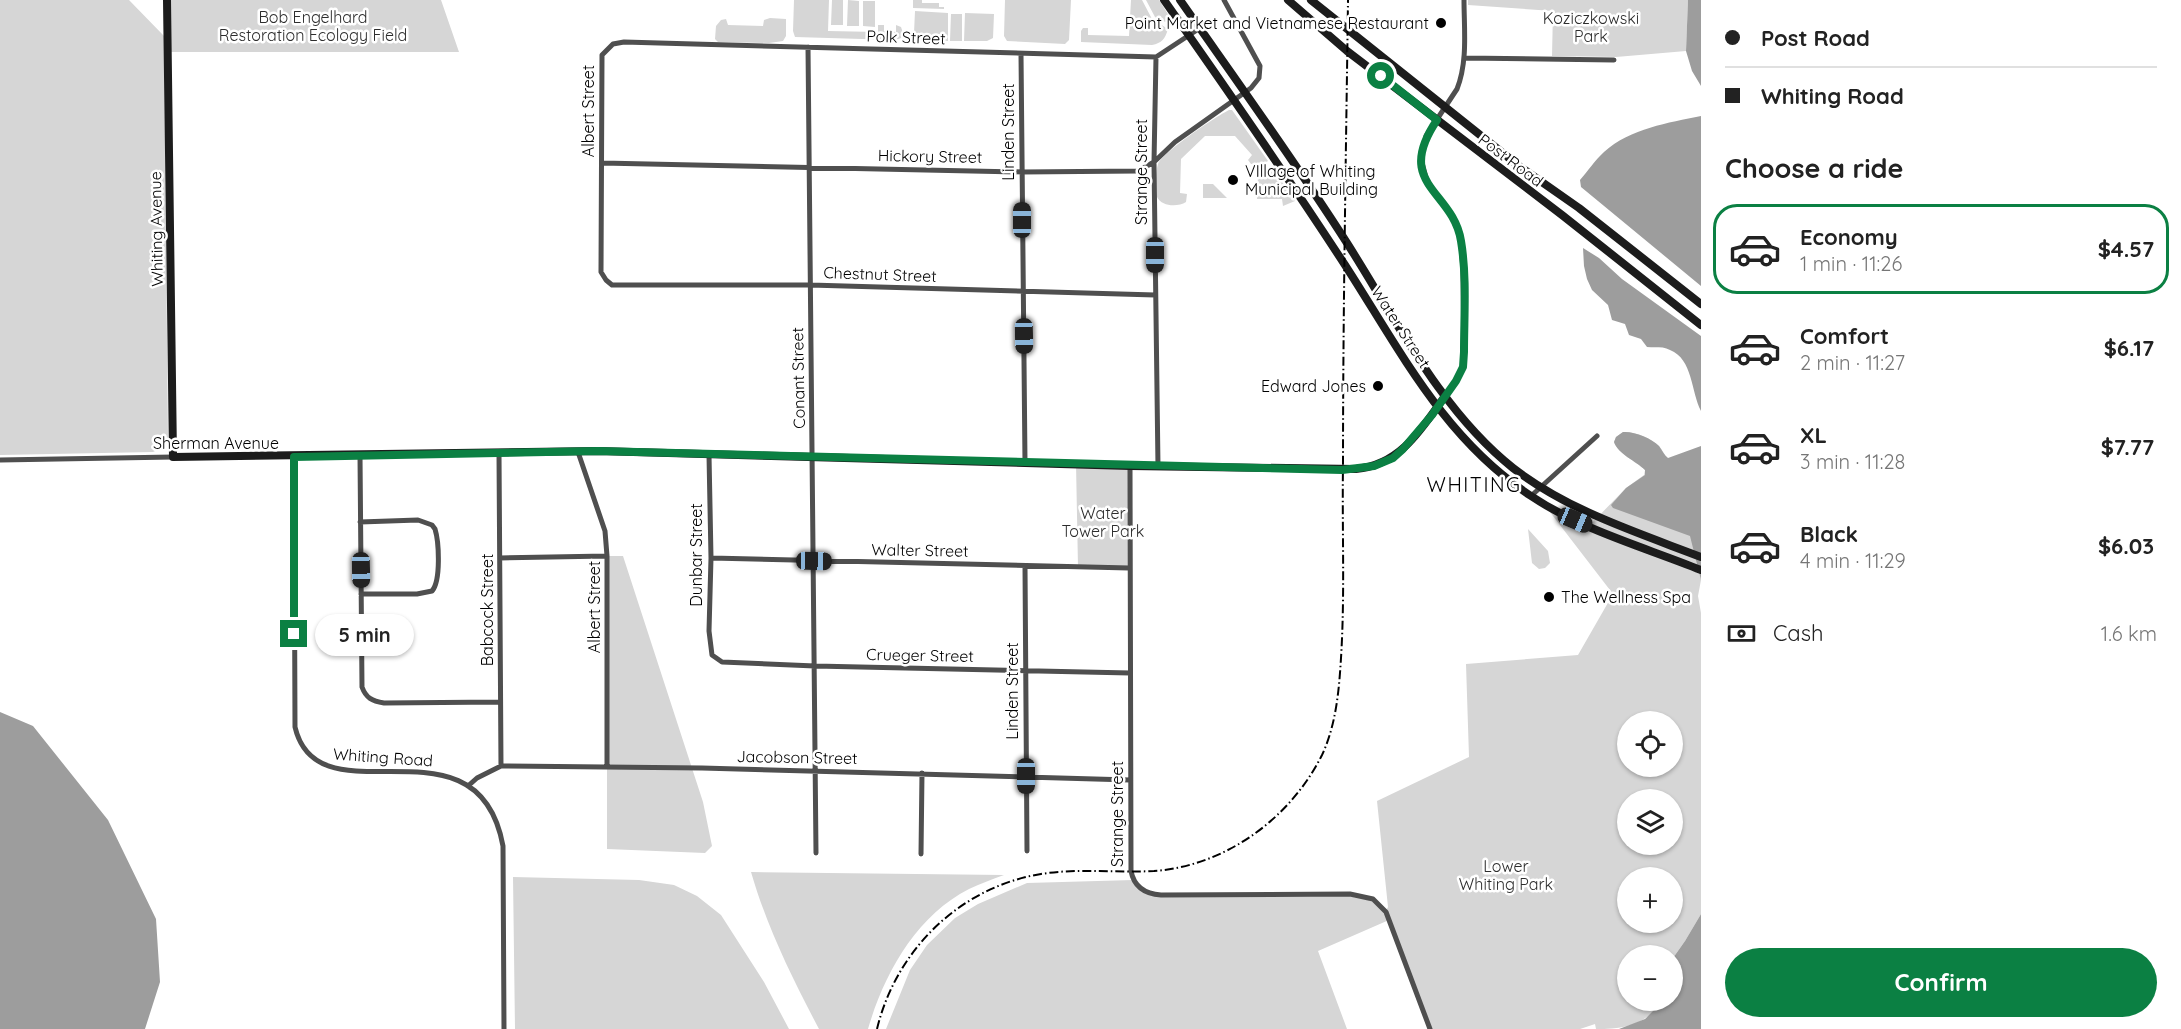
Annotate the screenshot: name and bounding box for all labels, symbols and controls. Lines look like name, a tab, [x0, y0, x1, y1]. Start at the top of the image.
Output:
park label: Bob Engelhard Restoration Ecology Field	[219, 7, 407, 45]
park label: Koziczkowski Park	[1543, 8, 1639, 46]
place label: Point Market and Vietnamese Restaurant	[1125, 13, 1429, 33]
marker: Point Market and Vietnamese Restaurant	[1434, 16, 1448, 30]
text: Post Road	[1761, 24, 1870, 52]
street label: Polk Street	[866, 26, 946, 48]
route start	[1367, 62, 1394, 89]
street label: Albert Street	[578, 65, 598, 157]
text: Whiting Road	[1761, 82, 1904, 110]
street label: Linden Street	[998, 83, 1018, 181]
street label: Strange Street	[1131, 119, 1151, 225]
street label: Post Road	[1475, 129, 1547, 191]
street label: Hickory Street	[878, 145, 982, 167]
text: Choose a ride	[1725, 151, 1903, 185]
place label: VIllage of Whiting Municipal Building	[1245, 161, 1378, 199]
street label: Whiting Avenue	[145, 171, 167, 287]
marker: VIllage of Whiting Municipal Building	[1226, 173, 1240, 187]
car	[1013, 202, 1031, 238]
icon: car	[1728, 222, 1782, 276]
text: Economy	[1800, 223, 1898, 251]
text: $4.57	[2098, 235, 2154, 263]
car	[1146, 237, 1164, 273]
text: 1 min · 11:26	[1800, 251, 1902, 276]
street label: Chestnut Street	[823, 262, 937, 286]
street label: Water Street	[1367, 282, 1435, 372]
car	[1015, 318, 1033, 354]
icon: car	[1728, 321, 1782, 375]
text: Comfort	[1800, 322, 1889, 350]
street label: Conant Street	[787, 327, 809, 429]
text: $6.17	[2104, 334, 2154, 362]
text: 2 min · 11:27	[1800, 350, 1905, 375]
place label: Edward Jones	[1261, 376, 1366, 396]
marker: Edward Jones	[1371, 379, 1385, 393]
icon: car	[1728, 420, 1782, 474]
text: XL	[1800, 421, 1827, 449]
street label: Sherman Avenue	[153, 433, 279, 453]
text: $7.77	[2101, 433, 2154, 461]
text: 3 min · 11:28	[1800, 449, 1905, 474]
district label: WHITING	[1427, 472, 1521, 497]
street label: Dunbar Street	[686, 503, 706, 607]
park label: Water Tower Park	[1062, 503, 1144, 541]
car	[1555, 505, 1595, 535]
icon: car	[1728, 519, 1782, 573]
text: Black	[1800, 520, 1858, 548]
text: $6.03	[2098, 532, 2154, 560]
street label: Walter Street	[871, 539, 969, 561]
text: 4 min · 11:29	[1800, 548, 1906, 573]
car	[352, 552, 370, 588]
car	[796, 552, 832, 570]
street label: Babcock Street	[477, 554, 497, 666]
street label: Albert Street	[584, 561, 604, 653]
place label: The Wellness Spa	[1561, 587, 1691, 607]
marker: The Wellness Spa	[1542, 590, 1556, 604]
callout: 5 min	[315, 613, 414, 655]
icon: cash	[1725, 617, 1758, 650]
text: Cash	[1773, 619, 1824, 647]
route end	[280, 620, 307, 647]
text: 1.6 km	[2101, 621, 2157, 646]
text: 5 min	[338, 622, 391, 647]
street label: Linden Street	[1002, 642, 1022, 740]
street label: Crueger Street	[866, 644, 974, 666]
map controls	[1617, 711, 1683, 1011]
button: locate	[1617, 711, 1683, 777]
street label: Whiting Road	[332, 744, 434, 770]
street label: Jacobson Street	[736, 746, 858, 768]
car	[1017, 758, 1035, 794]
street label: Strange Street	[1107, 761, 1127, 867]
button: layers	[1617, 789, 1683, 855]
park label: Lower Whiting Park	[1459, 856, 1553, 894]
button: +	[1617, 867, 1683, 933]
button: −	[1617, 945, 1683, 1011]
button: Confirm	[1725, 948, 2157, 1017]

